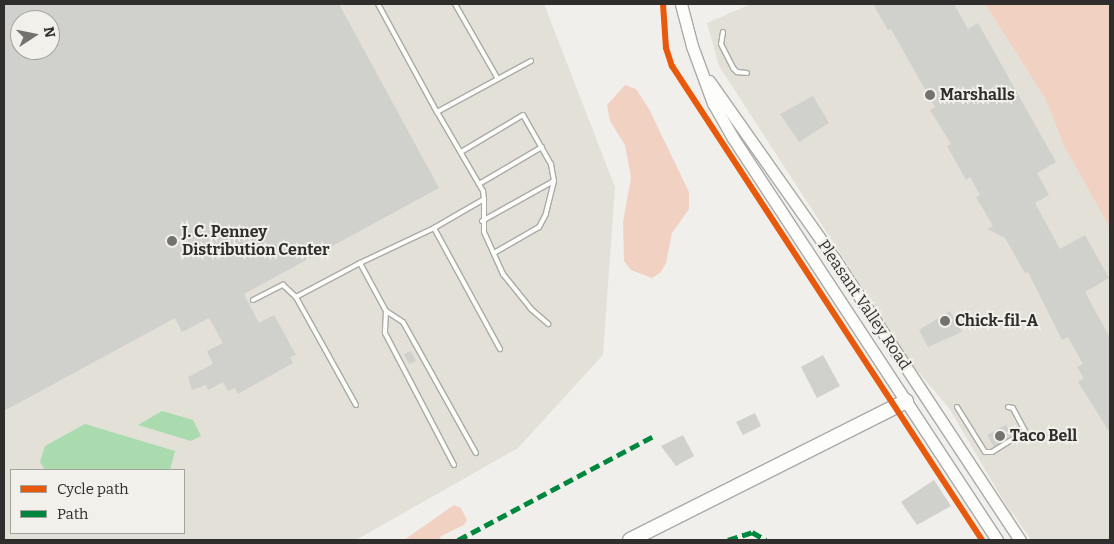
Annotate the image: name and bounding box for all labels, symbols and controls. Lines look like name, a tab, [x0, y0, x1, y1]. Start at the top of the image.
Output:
north arrow	[10, 10, 60, 60]
text: N	[40, 25, 59, 39]
place label: Marshalls	[940, 85, 1015, 105]
marker: Marshalls	[924, 89, 936, 101]
place label: J. C. Penney Distribution Center	[182, 222, 330, 260]
marker: J. C. Penney Distribution Center	[166, 235, 178, 247]
street label: Pleasant Valley Road	[813, 236, 915, 374]
place label: Chick-fil-A	[955, 311, 1038, 331]
marker: Chick-fil-A	[939, 315, 951, 327]
place label: Taco Bell	[1010, 426, 1077, 446]
marker: Taco Bell	[994, 430, 1006, 442]
legend	[10, 469, 185, 534]
text: Cycle path	[57, 480, 129, 498]
text: Path	[57, 505, 88, 523]

